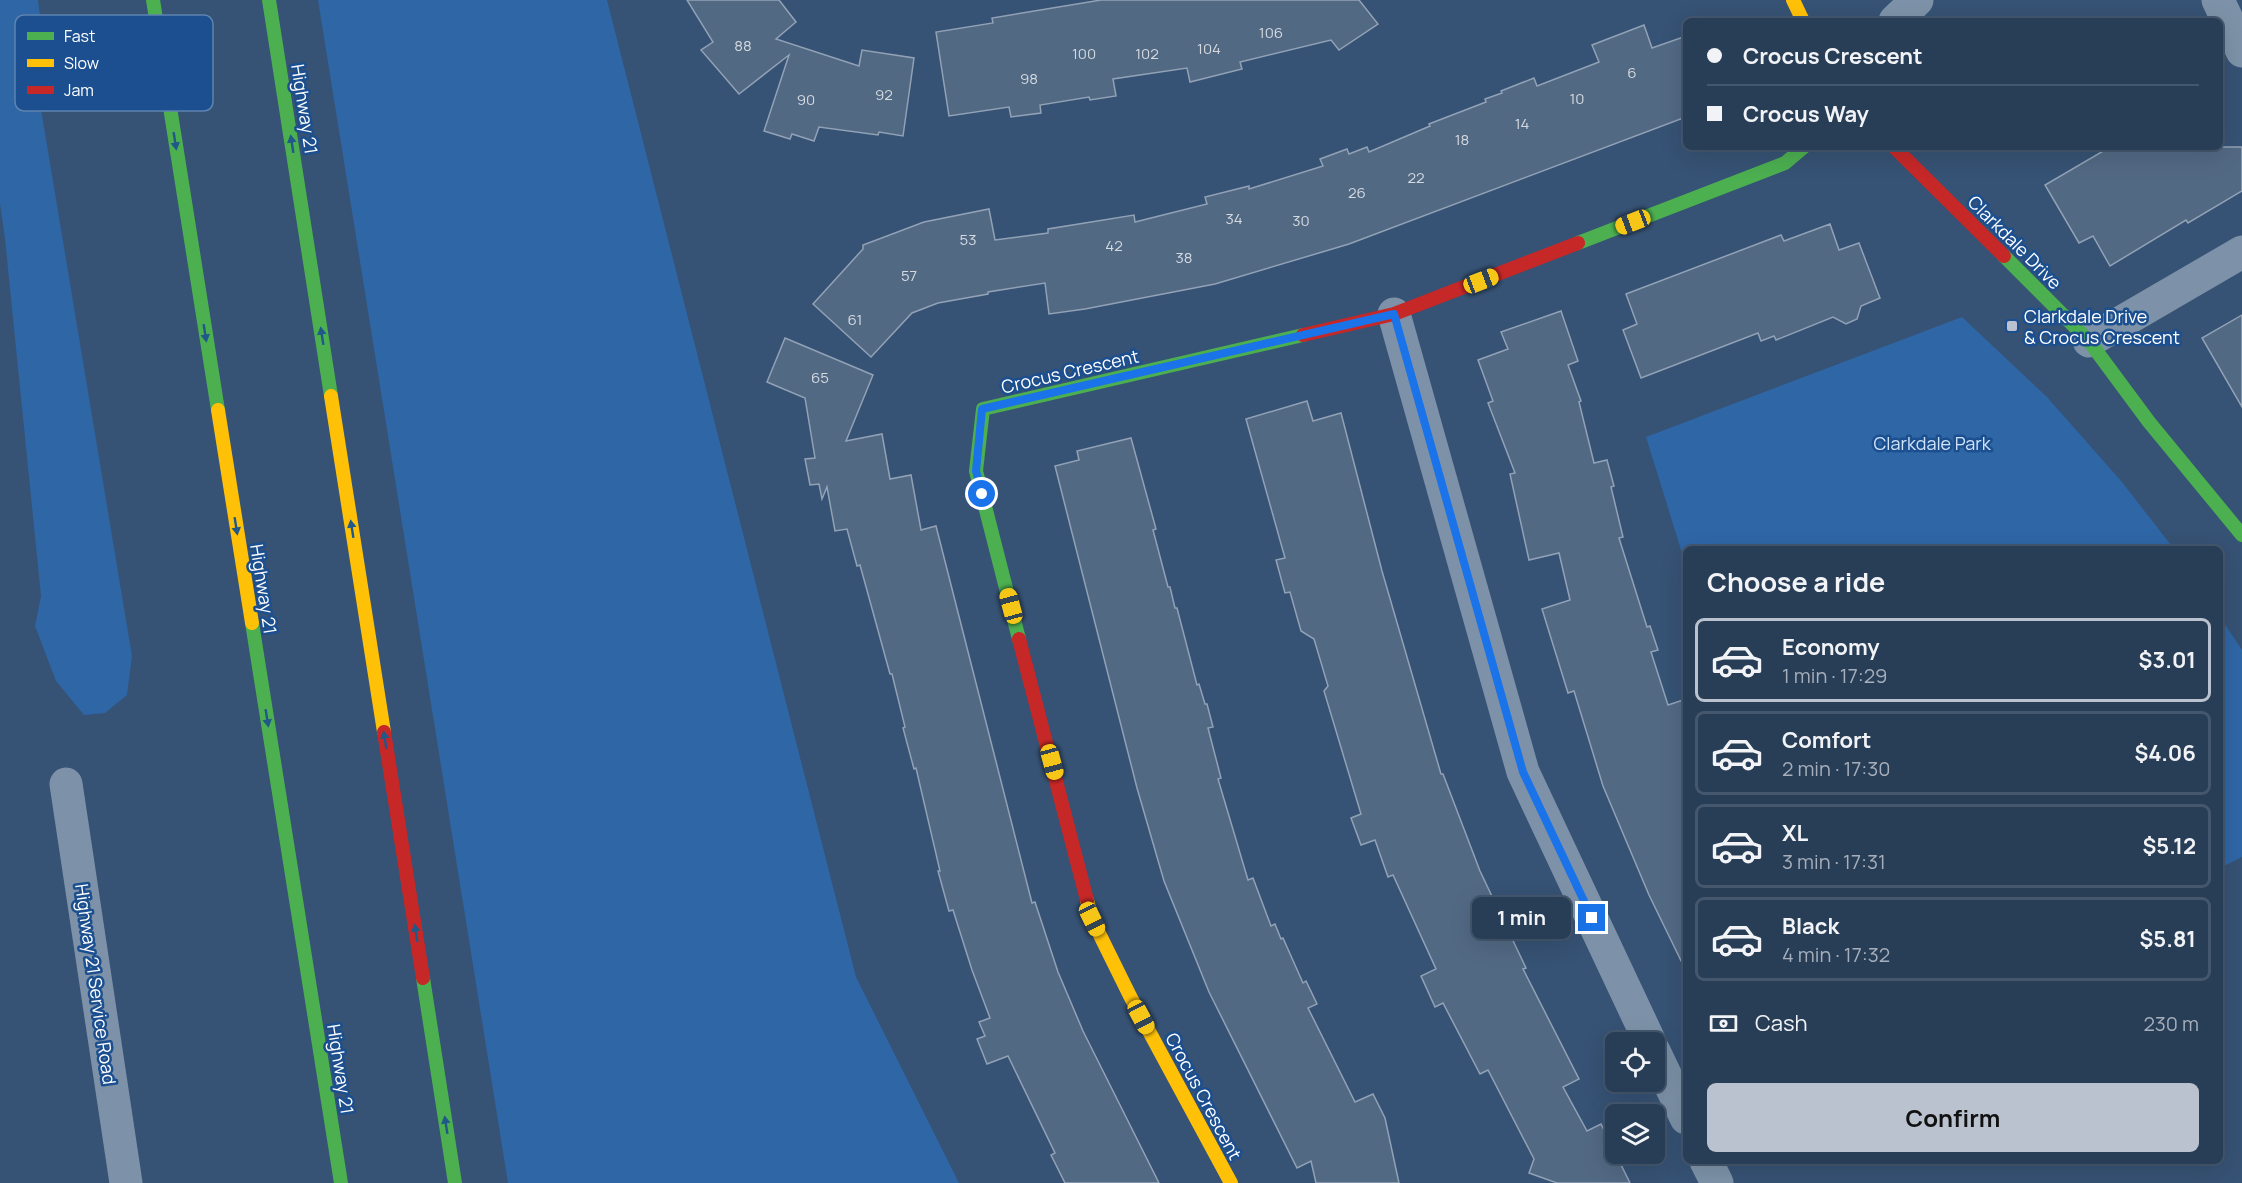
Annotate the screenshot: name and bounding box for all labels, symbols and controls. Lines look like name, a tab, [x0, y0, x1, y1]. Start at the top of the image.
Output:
legend	[15, 15, 213, 111]
house number: 106	[1259, 22, 1283, 43]
text: Fast	[64, 25, 95, 47]
house number: 88	[734, 35, 752, 56]
house number: 104	[1197, 38, 1221, 59]
text: Crocus Crescent	[1743, 41, 1923, 71]
house number: 100	[1072, 43, 1096, 64]
house number: 102	[1135, 43, 1159, 64]
text: Slow	[64, 52, 99, 74]
street label: Highway 21	[286, 62, 324, 156]
house number: 6	[1627, 62, 1637, 83]
house number: 98	[1020, 68, 1038, 89]
text: Jam	[64, 79, 94, 101]
house number: 92	[875, 84, 893, 105]
house number: 10	[1570, 88, 1585, 109]
house number: 90	[797, 89, 815, 110]
text: Crocus Way	[1743, 99, 1869, 129]
house number: 14	[1515, 113, 1529, 134]
house number: 18	[1455, 129, 1469, 150]
one-way arrow	[171, 131, 180, 150]
one-way arrow	[287, 134, 296, 153]
house number: 22	[1407, 167, 1425, 188]
house number: 26	[1348, 182, 1366, 203]
street label: Clarkdale Drive	[1963, 190, 2067, 294]
car	[1613, 207, 1653, 237]
house number: 34	[1225, 208, 1243, 229]
house number: 30	[1292, 210, 1310, 231]
house number: 53	[960, 229, 976, 250]
house number: 42	[1105, 235, 1123, 256]
house number: 38	[1175, 247, 1193, 268]
house number: 57	[901, 265, 917, 286]
car	[1461, 266, 1501, 296]
place label: Clarkdale Drive & Crocus Crescent	[2024, 304, 2180, 349]
house number: 61	[848, 309, 862, 330]
marker: Clarkdale Drive & Crocus Crescent	[2005, 319, 2019, 333]
one-way arrow	[201, 324, 210, 343]
one-way arrow	[318, 327, 327, 346]
street label: Crocus Crescent	[999, 343, 1141, 399]
house number: 65	[811, 367, 829, 388]
park label: Clarkdale Park	[1873, 431, 1992, 455]
route start	[968, 480, 995, 507]
one-way arrow	[232, 517, 241, 536]
one-way arrow	[348, 519, 357, 538]
street label: Highway 21	[245, 542, 283, 636]
text: Choose a ride	[1707, 563, 1885, 600]
car	[998, 586, 1024, 626]
text: Economy	[1782, 632, 1880, 662]
icon: car	[1710, 633, 1764, 687]
text: $3.01	[2139, 645, 2196, 675]
text: 1 min · 17:29	[1782, 662, 1887, 689]
one-way arrow	[263, 709, 272, 728]
text: Comfort	[1782, 725, 1871, 755]
icon: car	[1710, 726, 1764, 780]
one-way arrow	[381, 730, 390, 749]
text: $4.06	[2134, 738, 2196, 768]
car	[1039, 742, 1065, 782]
text: 2 min · 17:30	[1782, 755, 1891, 782]
text: XL	[1782, 818, 1808, 848]
icon: car	[1710, 819, 1764, 873]
text: $5.12	[2143, 831, 2196, 861]
text: 3 min · 17:31	[1782, 848, 1886, 875]
street label: Highway 21 Service Road	[70, 882, 122, 1086]
callout: 1 min	[1472, 897, 1571, 939]
car	[1076, 899, 1108, 939]
text: 1 min	[1497, 904, 1546, 931]
route end	[1578, 904, 1605, 931]
text: Black	[1782, 911, 1839, 941]
icon: car	[1710, 912, 1764, 966]
one-way arrow	[411, 923, 420, 942]
text: $5.81	[2140, 924, 2196, 954]
text: 4 min · 17:32	[1782, 941, 1890, 968]
car	[1125, 997, 1157, 1037]
icon: cash	[1707, 1007, 1740, 1040]
text: Cash	[1755, 1008, 1808, 1038]
text: 230 m	[2143, 1010, 2199, 1037]
street label: Highway 21	[322, 1022, 360, 1116]
street label: Crocus Crescent	[1160, 1028, 1248, 1164]
map controls	[1605, 1032, 1665, 1164]
button: locate	[1605, 1032, 1665, 1092]
button: Confirm	[1707, 1083, 2199, 1152]
button: layers	[1605, 1104, 1665, 1164]
one-way arrow	[441, 1116, 450, 1135]

